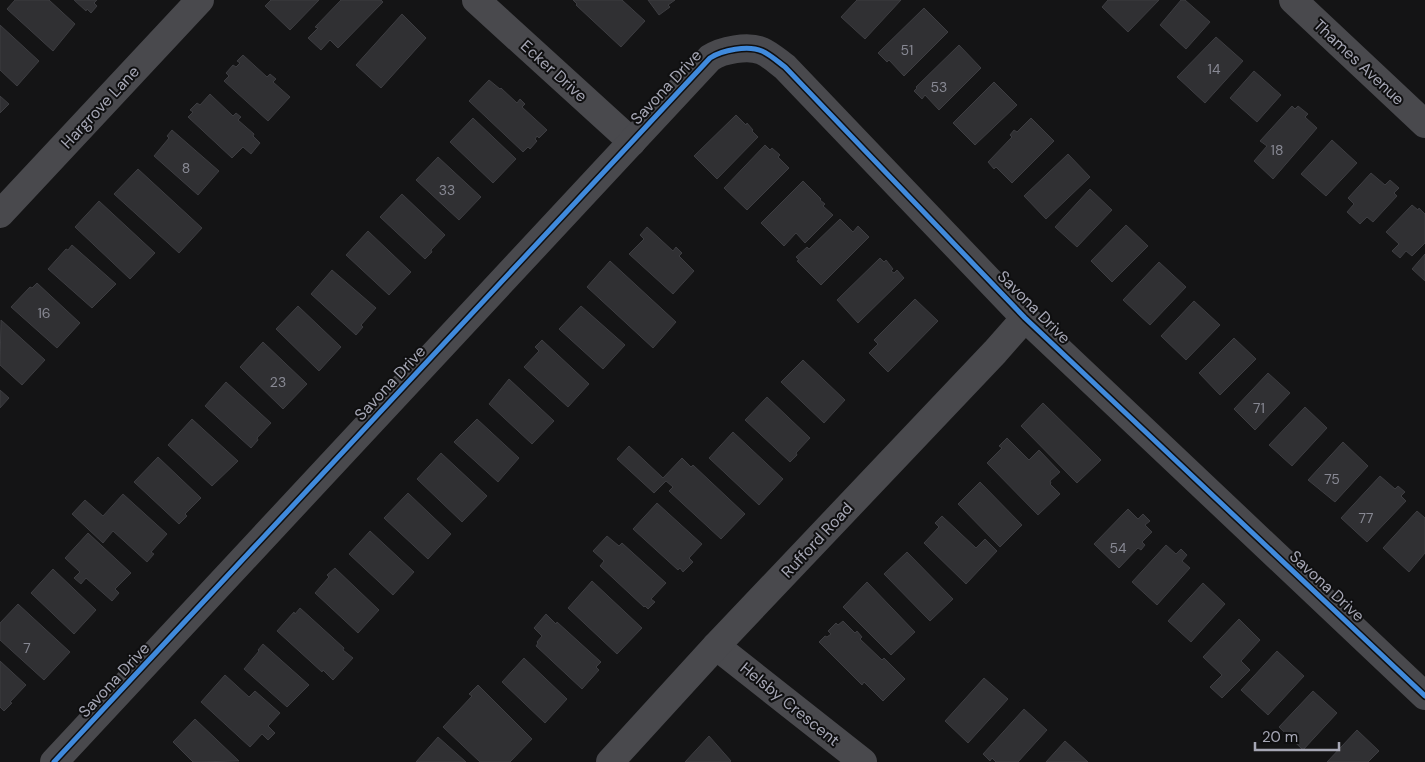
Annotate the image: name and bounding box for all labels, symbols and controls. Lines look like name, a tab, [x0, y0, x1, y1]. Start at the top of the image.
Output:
street label: Thames Avenue	[1309, 14, 1409, 110]
street label: Ecker Drive	[516, 35, 592, 107]
house number: 51	[901, 41, 913, 59]
street label: Savona Drive	[626, 45, 706, 129]
house number: 14	[1208, 60, 1221, 78]
street label: Hargrove Lane	[56, 61, 144, 153]
house number: 53	[931, 78, 947, 96]
house number: 18	[1271, 141, 1283, 159]
house number: 8	[182, 159, 190, 177]
house number: 33	[439, 181, 455, 199]
street label: Savona Drive	[993, 266, 1075, 348]
house number: 16	[37, 304, 51, 322]
street label: Savona Drive	[350, 341, 430, 425]
house number: 23	[270, 373, 286, 391]
house number: 71	[1253, 399, 1265, 417]
house number: 75	[1324, 470, 1340, 488]
street label: Rufford Road	[777, 498, 857, 582]
house number: 77	[1359, 509, 1373, 527]
house number: 54	[1109, 539, 1127, 557]
street label: Savona Drive	[1285, 546, 1369, 626]
street label: Savona Drive	[74, 638, 154, 722]
house number: 7	[23, 639, 31, 657]
street label: Helsby Crescent	[736, 657, 844, 751]
scale bar	[1255, 720, 1339, 752]
text: 20 m	[1262, 727, 1298, 747]

